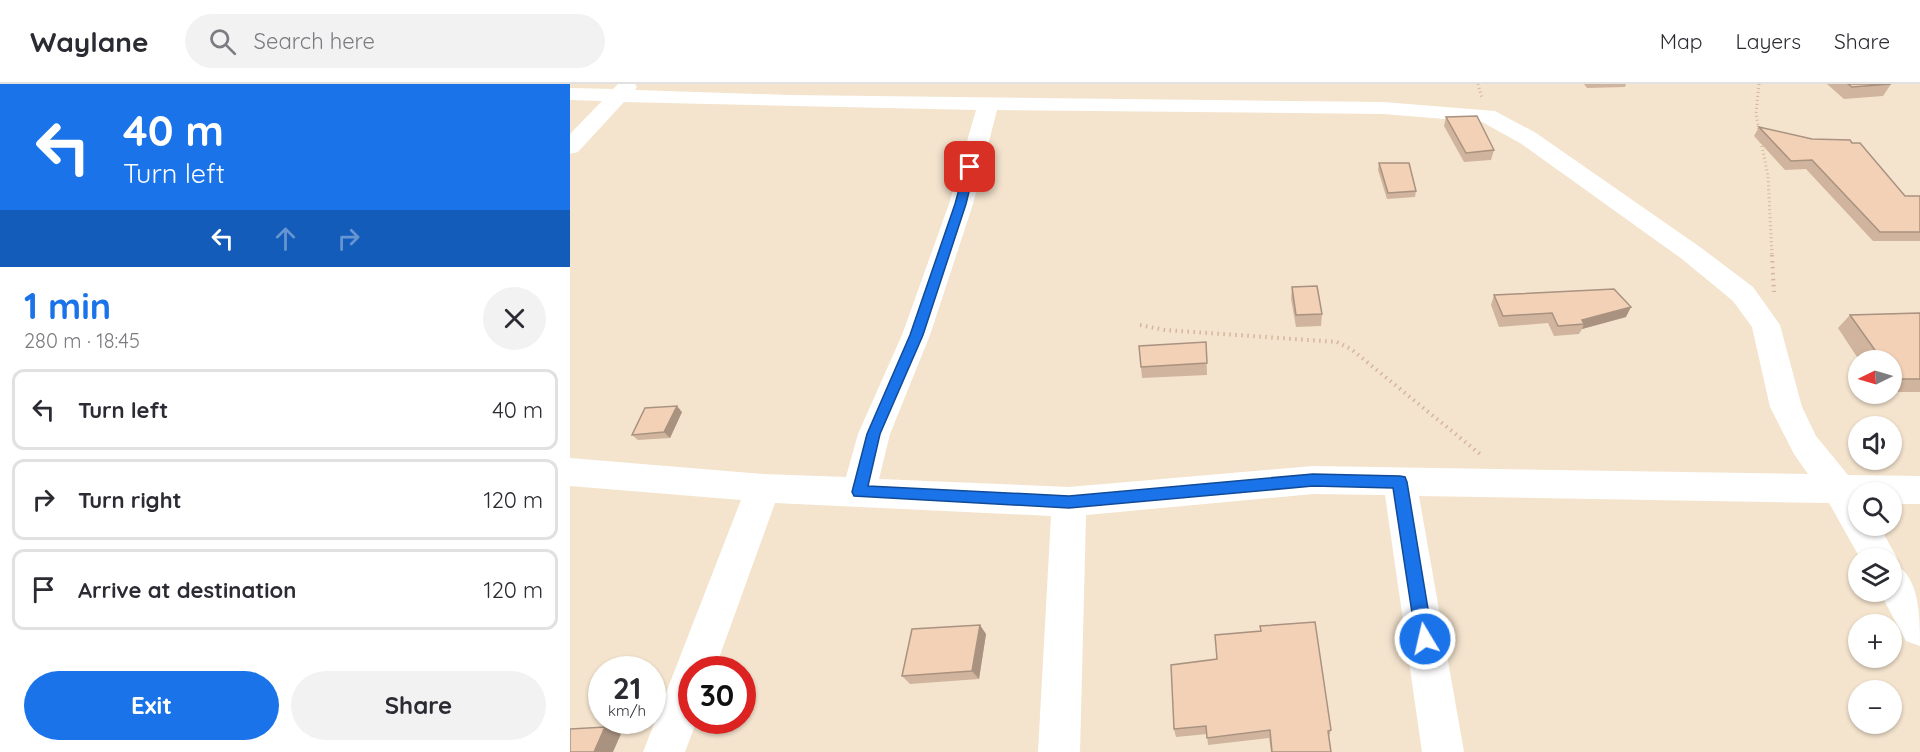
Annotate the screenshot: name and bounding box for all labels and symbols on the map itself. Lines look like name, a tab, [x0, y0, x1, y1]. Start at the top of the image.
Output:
pin	[944, 141, 995, 192]
north arrow	[1848, 350, 1902, 404]
position arrow	[1393, 607, 1457, 671]
speed limit sign: 30	[678, 656, 756, 734]

